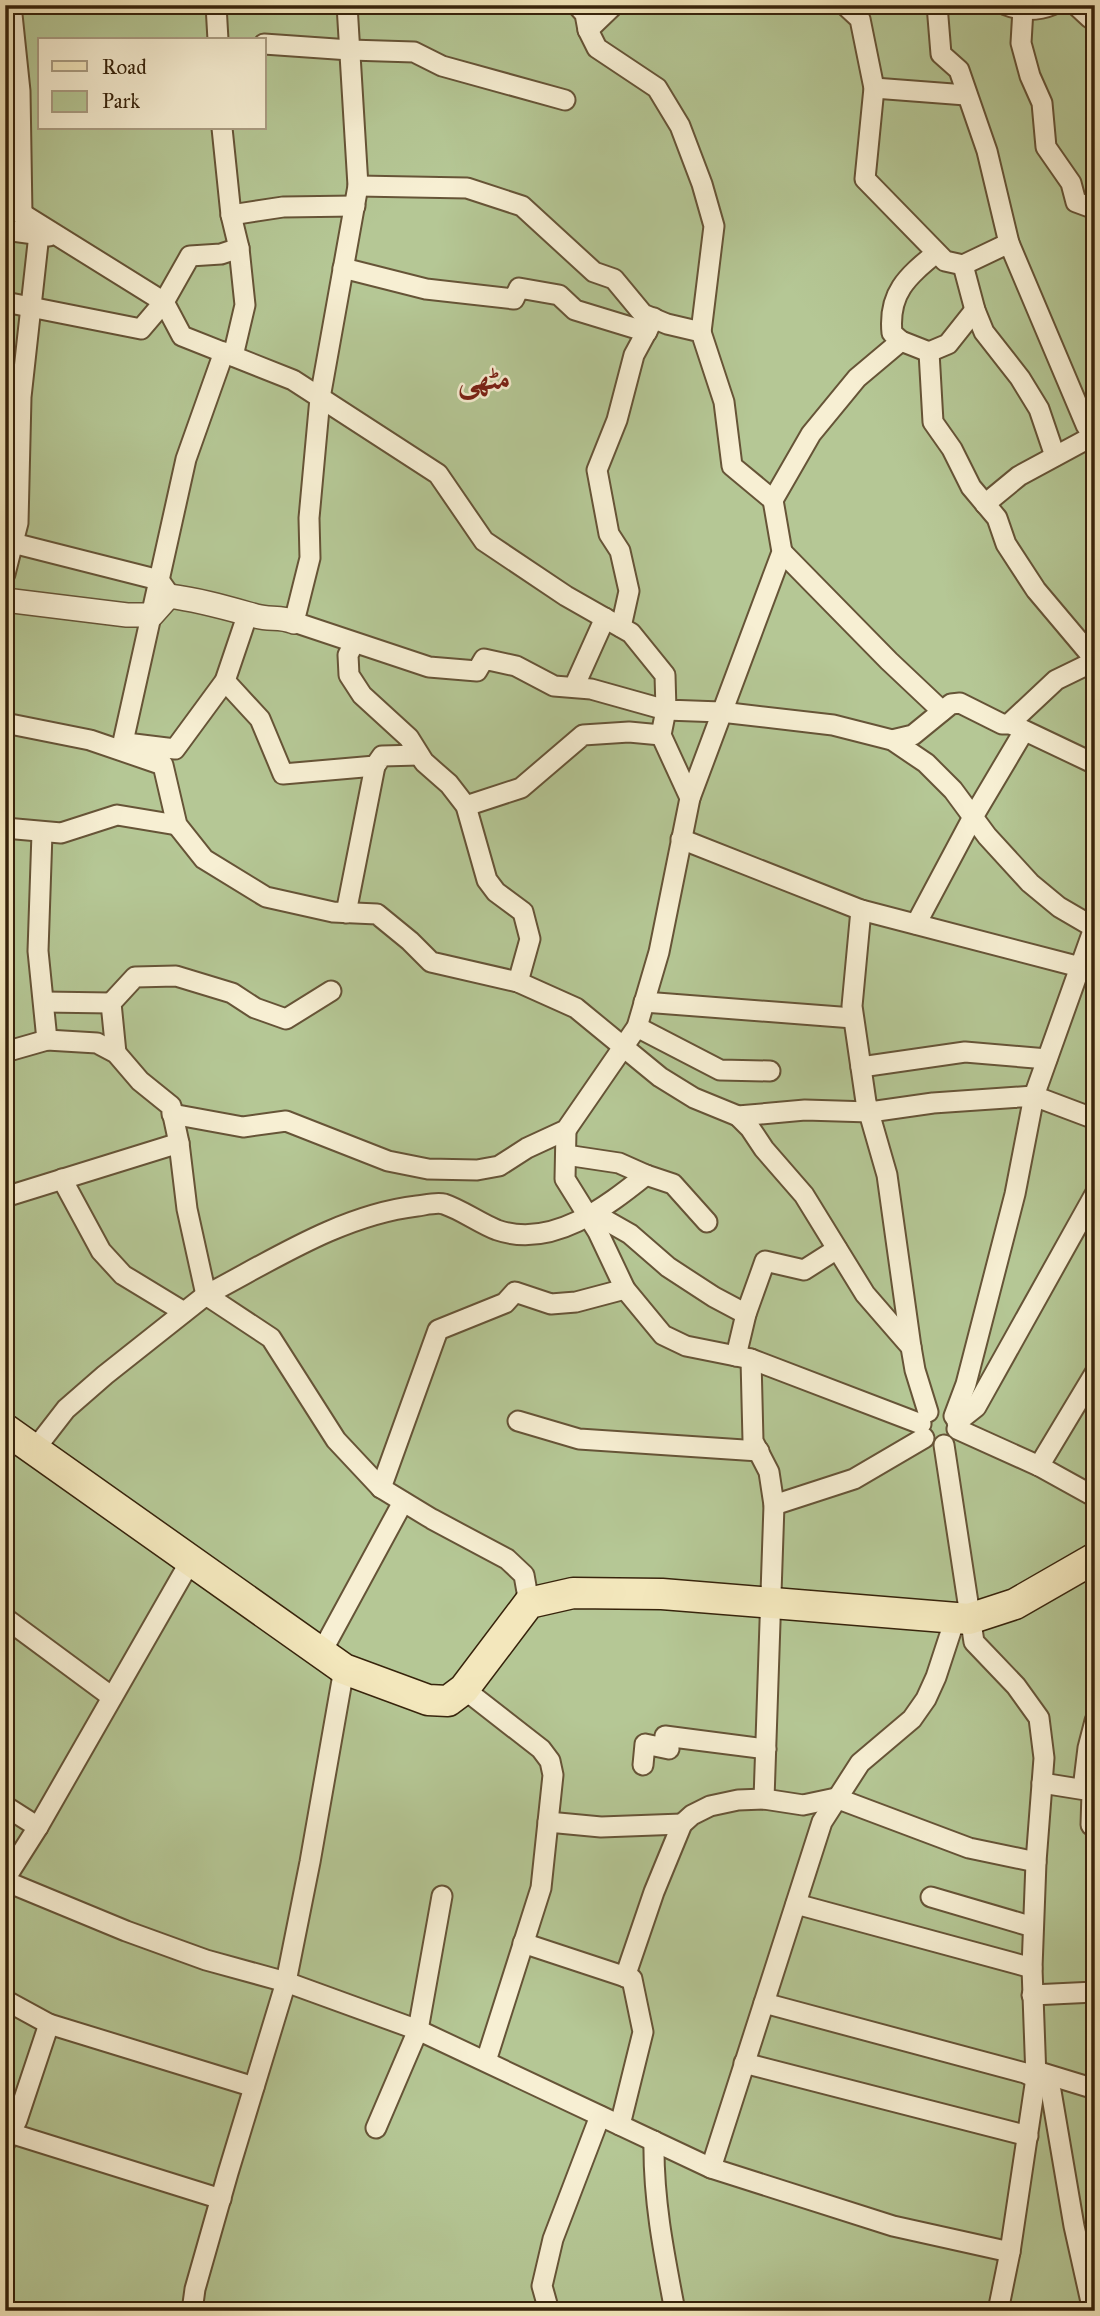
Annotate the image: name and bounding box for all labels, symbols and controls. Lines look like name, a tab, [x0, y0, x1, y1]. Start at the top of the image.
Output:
legend	[38, 38, 266, 130]
text: Road	[102, 54, 147, 80]
text: Park	[102, 88, 140, 114]
district label: مٹھی	[457, 358, 511, 401]

